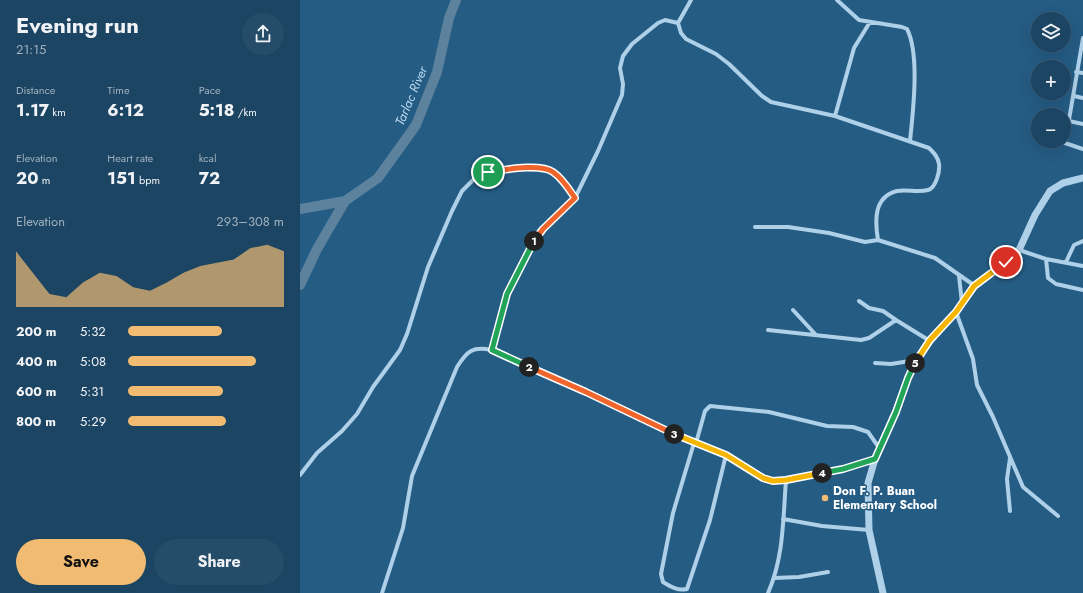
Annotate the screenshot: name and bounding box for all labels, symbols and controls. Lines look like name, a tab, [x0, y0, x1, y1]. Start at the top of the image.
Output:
text: Evening run	[16, 9, 139, 41]
map controls	[1031, 12, 1071, 148]
button: layers	[1031, 12, 1071, 52]
button: share	[242, 13, 284, 55]
text: 21:15	[16, 40, 46, 59]
button: +	[1031, 60, 1071, 100]
water label: Tarlac River	[390, 63, 432, 129]
text: Distance	[16, 82, 55, 98]
text: Time	[107, 82, 130, 98]
text: Pace	[199, 82, 221, 98]
text: 1.17	[16, 98, 49, 122]
text: 6:12	[107, 98, 144, 122]
text: 5:18	[199, 98, 234, 122]
text: km	[49, 104, 66, 120]
text: /km	[234, 104, 257, 120]
button: −	[1031, 108, 1071, 148]
text: Elevation	[16, 150, 58, 166]
text: Heart rate	[107, 150, 153, 166]
text: kcal	[199, 150, 216, 166]
pin	[471, 155, 505, 189]
icon: arrive	[477, 161, 499, 183]
text: 20	[16, 166, 38, 190]
text: 151	[107, 166, 136, 190]
text: 72	[199, 166, 220, 190]
text: m	[38, 172, 50, 188]
text: bpm	[136, 172, 160, 188]
text: Elevation	[16, 212, 65, 231]
text: 293–308 m	[216, 212, 284, 231]
pin: 1	[524, 231, 544, 251]
text: 1	[531, 233, 537, 249]
pin	[989, 245, 1023, 279]
icon: check	[995, 251, 1017, 273]
text: 200 m	[16, 322, 56, 341]
text: 5:32	[80, 322, 106, 341]
text: 400 m	[16, 352, 57, 371]
text: 5:08	[80, 352, 106, 371]
pin: 5	[905, 353, 925, 373]
text: 5	[911, 355, 919, 371]
pin: 2	[519, 357, 539, 377]
text: 2	[525, 359, 533, 375]
text: 600 m	[16, 382, 56, 401]
text: 5:31	[80, 382, 104, 401]
text: 800 m	[16, 412, 56, 431]
text: 5:29	[80, 412, 106, 431]
pin: 3	[664, 424, 684, 444]
text: 3	[671, 426, 677, 442]
pin: 4	[812, 463, 832, 483]
text: 4	[818, 465, 826, 481]
place label: Don F. P. Buan Elementary School	[833, 482, 937, 514]
marker: Don F. P. Buan Elementary School	[820, 493, 830, 503]
button: Save	[16, 539, 146, 585]
button: Share	[154, 539, 284, 585]

